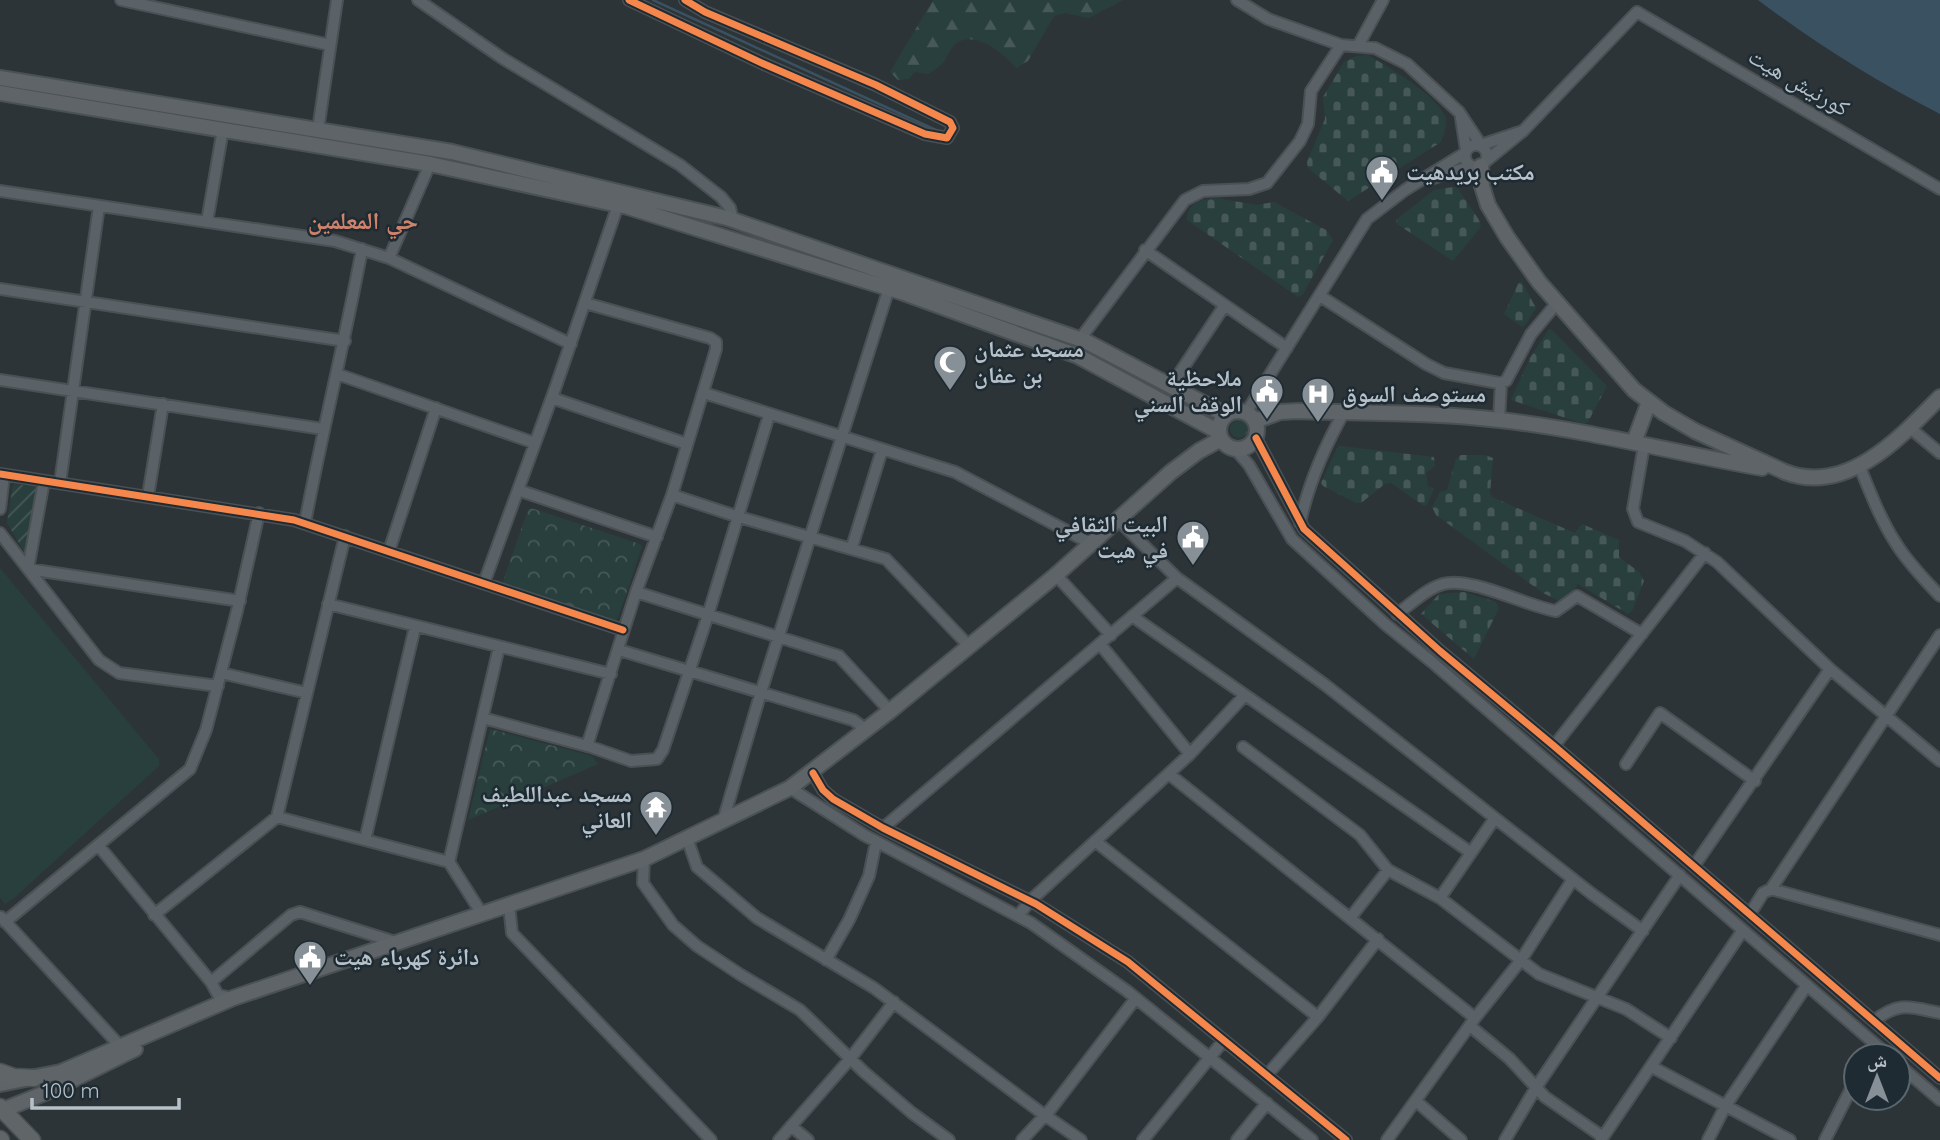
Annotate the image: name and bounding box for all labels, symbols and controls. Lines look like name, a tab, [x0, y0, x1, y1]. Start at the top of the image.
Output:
street label: كورنيش هيت	[1743, 41, 1855, 122]
public building icon: مكتب بريدهيت	[1363, 153, 1401, 202]
place label: مكتب بريدهيت	[1406, 157, 1535, 186]
district label: حي المعلمين	[308, 205, 418, 240]
place label: مسجد عثمان بن عفان	[974, 334, 1084, 389]
mosque icon: مسجد عثمان بن عفان	[931, 343, 969, 392]
place label: ملاحظية الوقف السني	[1134, 363, 1242, 423]
public building icon: ملاحظية الوقف السني	[1248, 372, 1286, 421]
hospital icon: مستوصف السوق	[1299, 375, 1337, 424]
place label: مستوصف السوق	[1342, 379, 1486, 408]
place label: البيت الثقافي في هيت	[1055, 509, 1168, 569]
public building icon: البيت الثقافي في هيت	[1174, 518, 1212, 567]
place label: مسجد عبداللطيف العاني	[482, 779, 632, 839]
temple icon: مسجد عبداللطيف العاني	[637, 788, 675, 837]
public building icon: دائرة كهرباء هيت	[291, 938, 329, 987]
place label: دائرة كهرباء هيت	[334, 942, 479, 971]
north arrow	[1842, 1042, 1912, 1112]
text: ش	[1867, 1048, 1887, 1072]
scale bar	[32, 1066, 178, 1110]
text: 100 m	[42, 1077, 100, 1103]

